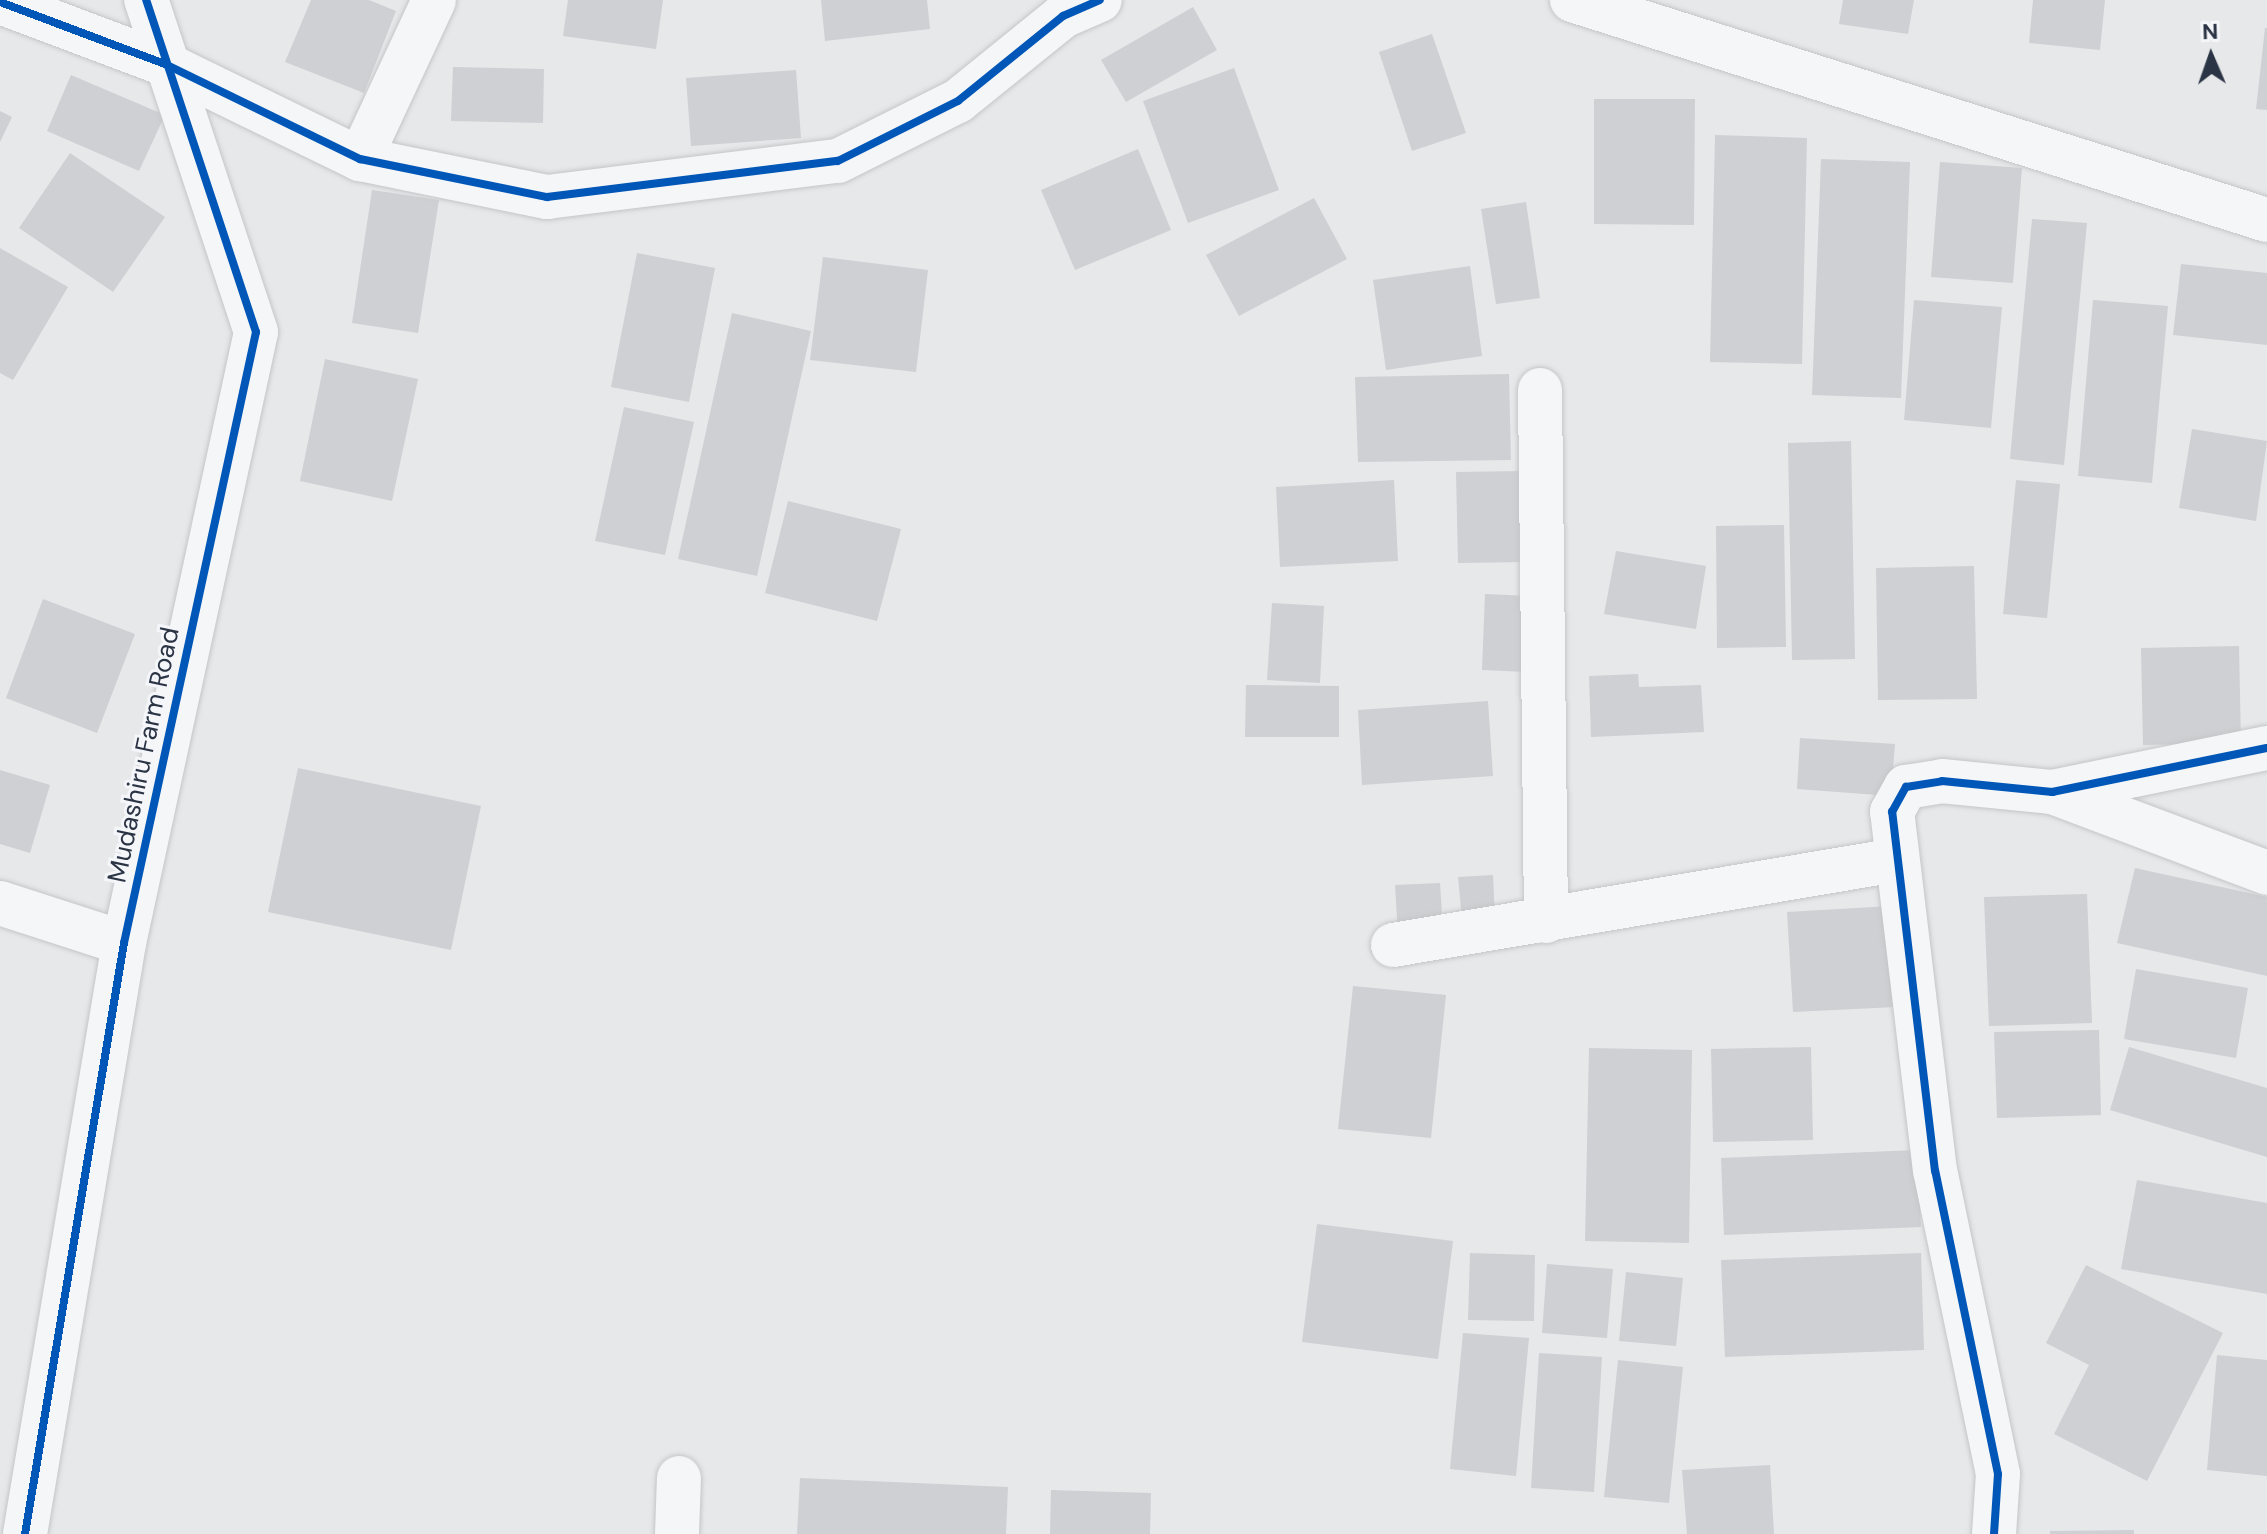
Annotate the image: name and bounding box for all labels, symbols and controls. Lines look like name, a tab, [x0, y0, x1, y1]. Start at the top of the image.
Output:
north arrow	[2171, 16, 2251, 96]
text: N	[2202, 17, 2219, 46]
street label: Mudashiru Farm Road	[102, 624, 186, 886]

